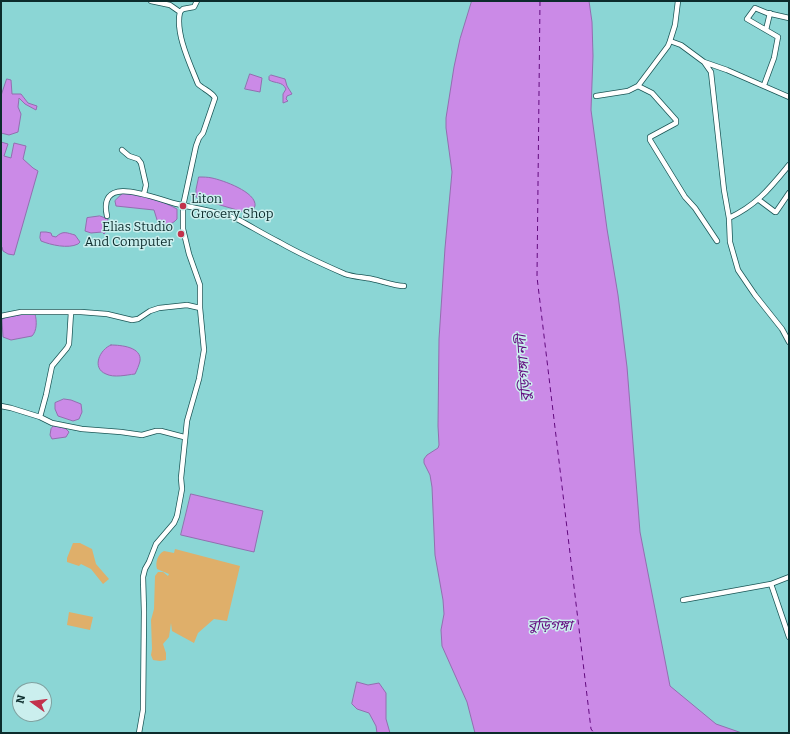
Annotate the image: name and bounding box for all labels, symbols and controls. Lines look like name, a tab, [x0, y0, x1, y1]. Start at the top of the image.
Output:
place label: Liton Grocery Shop	[191, 191, 274, 222]
marker: Liton Grocery Shop	[178, 201, 188, 211]
place label: Elias Studio And Computer	[84, 219, 173, 250]
marker: Elias Studio And Computer	[176, 229, 186, 239]
water label: বুড়িগঙ্গা নদী	[513, 334, 535, 402]
water label: বুড়িগঙ্গা	[528, 618, 572, 634]
north arrow	[12, 682, 52, 722]
text: N	[14, 694, 28, 705]

